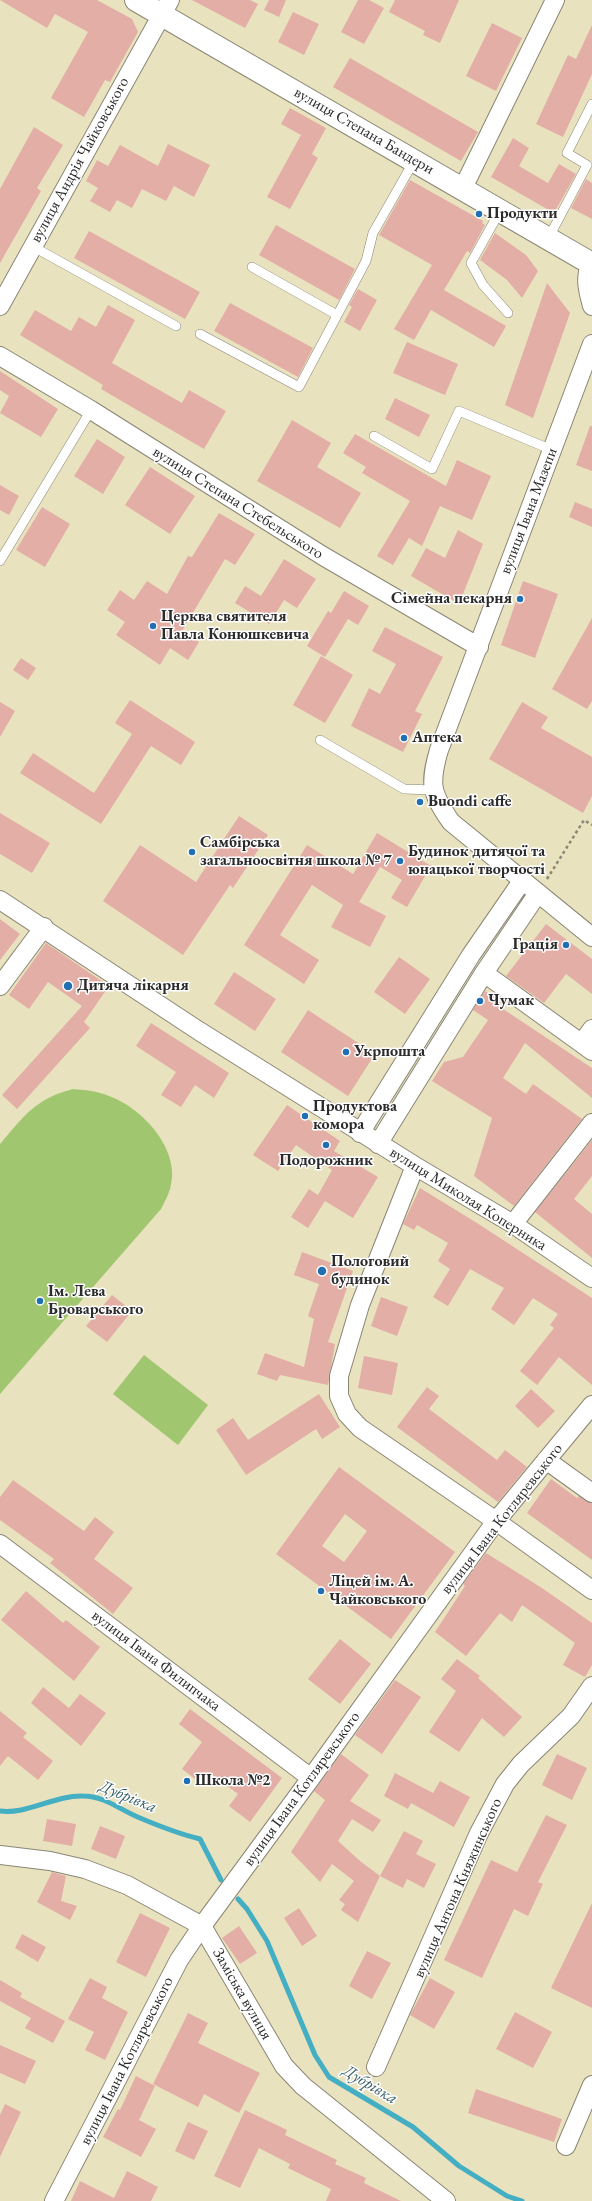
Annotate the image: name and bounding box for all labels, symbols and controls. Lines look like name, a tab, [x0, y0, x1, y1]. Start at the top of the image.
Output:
street label: вулиця Андрія Чайковського	[26, 74, 134, 246]
street label: вулиця Степана Бандери	[290, 83, 438, 179]
place label: Продукти	[487, 204, 558, 224]
marker: Продукти	[474, 209, 484, 219]
street label: вулиця Степана Стебельського	[149, 442, 327, 564]
street label: вулиця Івана Мазепи	[496, 445, 562, 577]
place label: Сімейна пекарня	[391, 589, 512, 609]
marker: Сімейна пекарня	[515, 594, 525, 604]
place label: Церква святителя Павла Конюшкевича	[161, 607, 309, 645]
marker: Церква святителя Павла Конюшкевича	[148, 621, 158, 631]
place label: Аптека	[412, 728, 462, 748]
marker: Аптека	[399, 733, 409, 743]
place label: Buondi caffe	[428, 792, 512, 812]
marker: Buondi caffe	[415, 797, 425, 807]
place label: Самбірська загальноосвітня школа № 7	[200, 833, 392, 871]
place label: Будинок дитячої та юнацької творчості	[408, 842, 545, 880]
marker: Самбірська загальноосвітня школа № 7	[187, 847, 197, 857]
marker: Будинок дитячої та юнацької творчості	[395, 856, 405, 866]
place label: Грація	[512, 935, 558, 955]
marker: Грація	[561, 940, 571, 950]
place label: Дитяча лікарня	[77, 976, 189, 996]
marker: Дитяча лікарня	[62, 980, 74, 992]
place label: Чумак	[488, 991, 534, 1011]
marker: Чумак	[475, 996, 485, 1006]
place label: Укрпошта	[354, 1042, 425, 1062]
marker: Укрпошта	[341, 1047, 351, 1057]
place label: Продуктова комора	[313, 1097, 397, 1135]
marker: Продуктова комора	[300, 1111, 310, 1121]
marker: Подорожник	[321, 1140, 331, 1150]
street label: вулиця Миколая Коперника	[386, 1143, 550, 1255]
place label: Подорожник	[279, 1151, 373, 1171]
place label: Пологовий будинок	[331, 1252, 409, 1290]
marker: Пологовий будинок	[316, 1265, 328, 1277]
place label: Ім. Лева Броварського	[48, 1282, 143, 1320]
marker: Ім. Лева Броварського	[35, 1296, 45, 1306]
street label: вулиця Івана Котляревського	[437, 1440, 567, 1598]
place label: Ліцей ім. А. Чайковського	[329, 1572, 426, 1610]
marker: Ліцей ім. А. Чайковського	[316, 1586, 326, 1596]
street label: вулиця Івана Филипчака	[88, 1606, 224, 1716]
street label: вулиця Івана Котляревського	[239, 1708, 365, 1870]
place label: Школа №2	[195, 1771, 271, 1791]
water label: Дубрівка	[96, 1776, 160, 1818]
marker: Школа №2	[182, 1776, 192, 1786]
street label: вулиця Антона Княжинського	[410, 1795, 506, 1981]
street label: Заміська вулиця	[208, 1945, 276, 2043]
street label: вулиця Івана Котляревського	[76, 1974, 178, 2148]
water label: Дубрівка	[339, 2061, 401, 2109]

